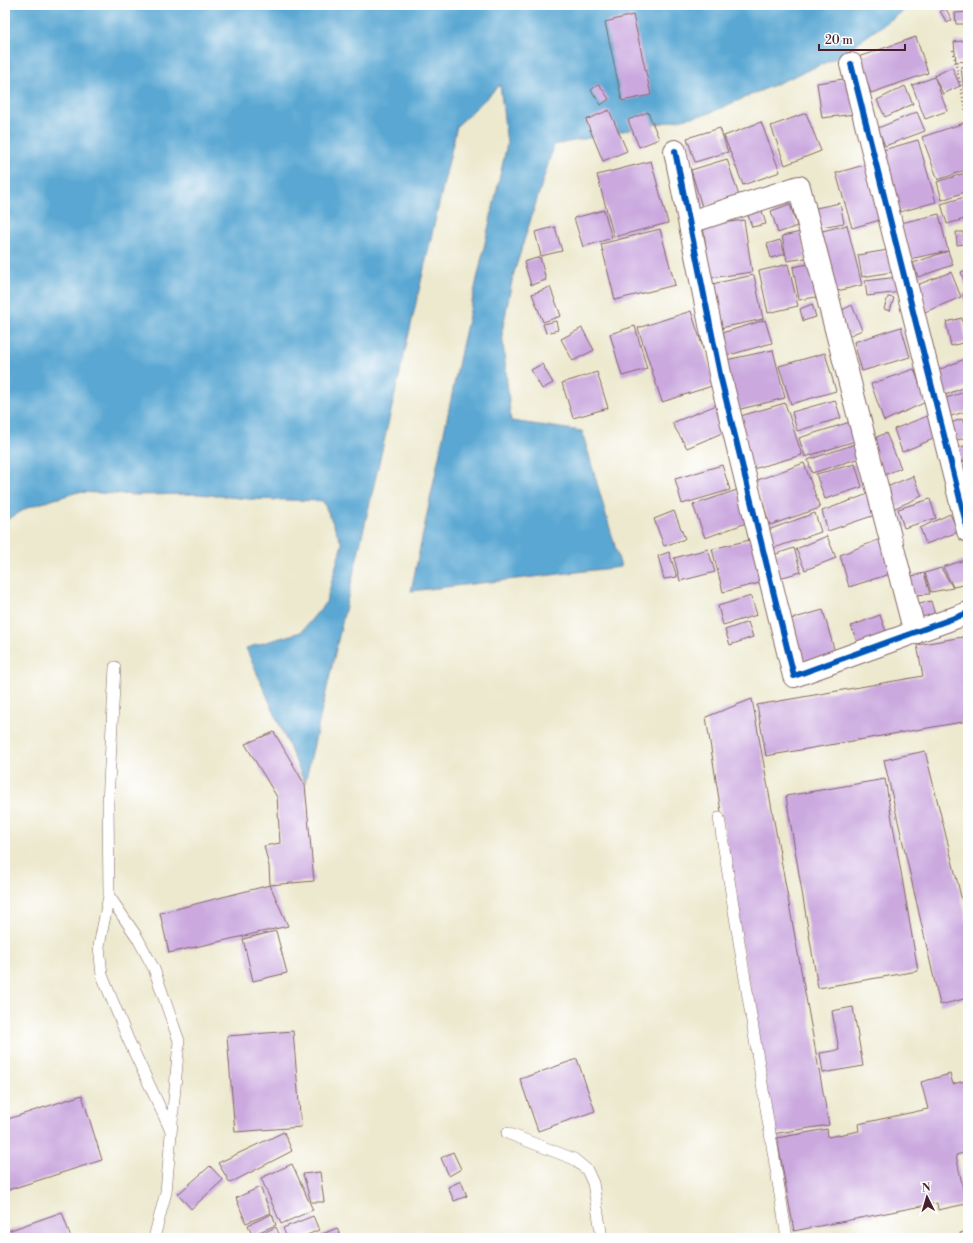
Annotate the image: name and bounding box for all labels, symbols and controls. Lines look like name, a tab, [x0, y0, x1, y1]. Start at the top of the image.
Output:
scale bar	[819, 26, 905, 52]
text: 20 m	[825, 33, 853, 48]
north arrow	[907, 1177, 947, 1217]
text: N	[921, 1181, 931, 1195]

